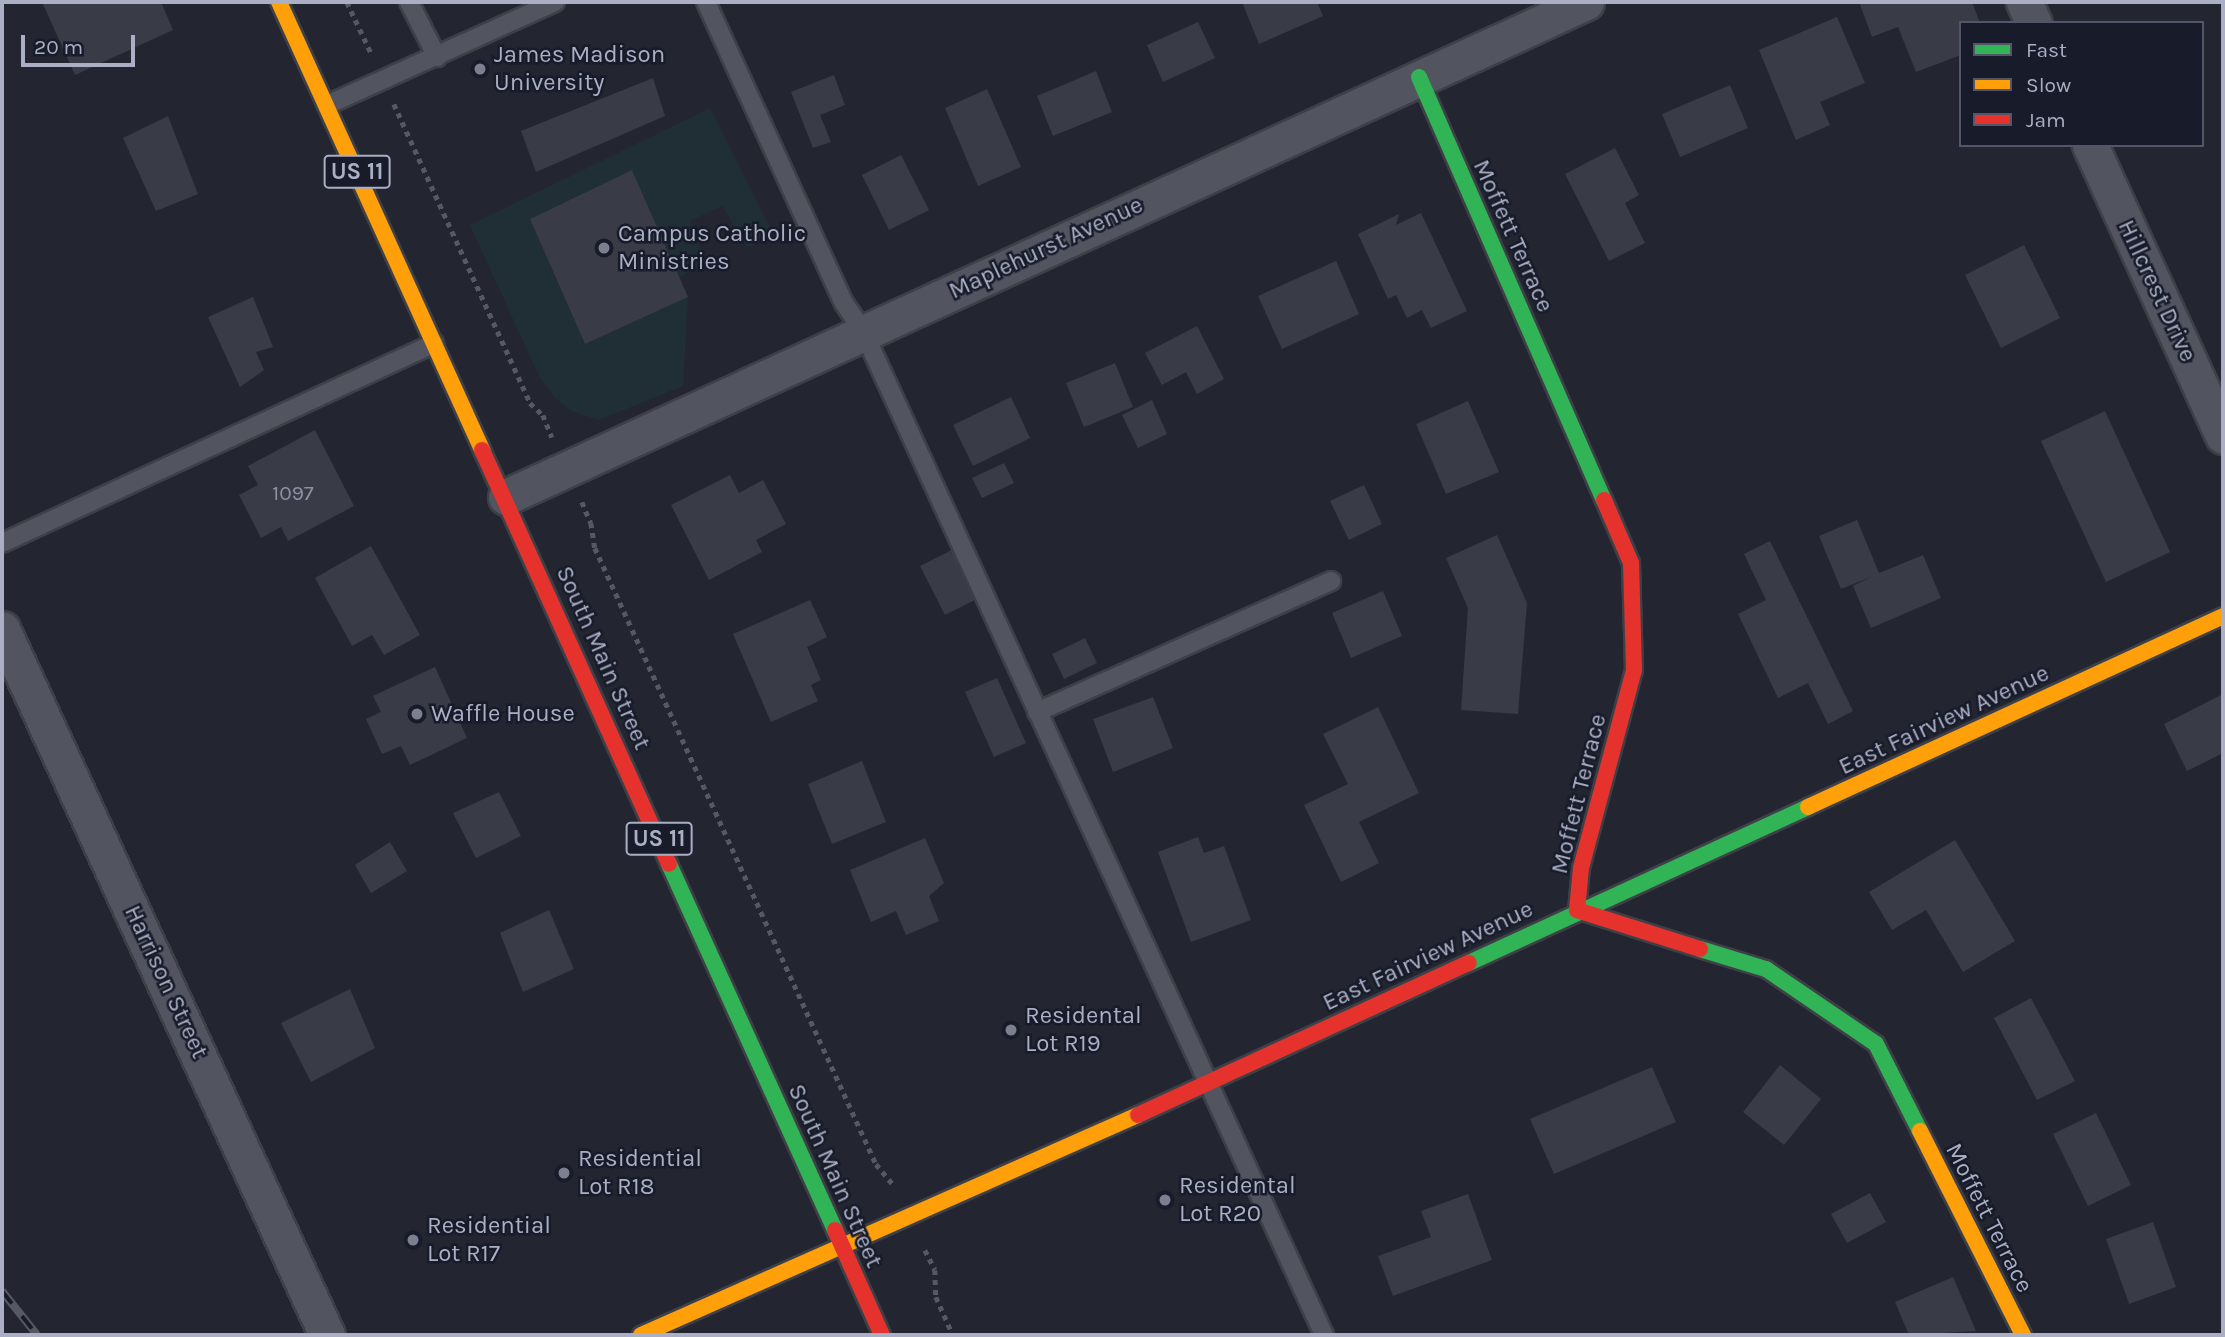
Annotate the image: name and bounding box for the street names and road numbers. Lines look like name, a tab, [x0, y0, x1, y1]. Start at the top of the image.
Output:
road number: US 11	[322, 153, 392, 192]
street label: Moffett Terrace	[1467, 155, 1559, 317]
street label: Maplehurst Avenue	[944, 190, 1148, 306]
street label: Hillcrest Drive	[2112, 215, 2202, 367]
street label: South Main Street	[550, 562, 656, 754]
street label: East Fairview Avenue	[1834, 659, 2054, 781]
street label: Moffett Terrace	[1545, 711, 1613, 877]
road number: US 11	[624, 820, 694, 859]
street label: East Fairview Avenue	[1318, 895, 1538, 1017]
street label: Harrison Street	[118, 901, 214, 1063]
street label: South Main Street	[782, 1080, 888, 1272]
street label: Moffett Terrace	[1939, 1139, 2039, 1297]

